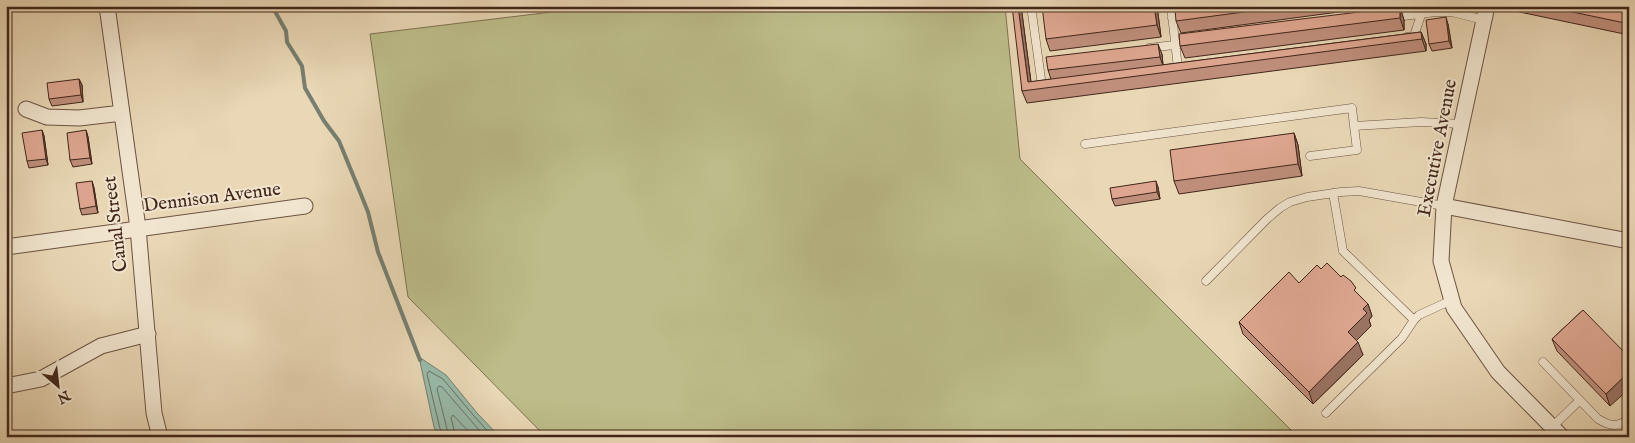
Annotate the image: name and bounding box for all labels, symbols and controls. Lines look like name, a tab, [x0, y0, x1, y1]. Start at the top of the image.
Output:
street label: Executive Avenue	[1413, 77, 1463, 219]
street label: Canal Street	[98, 174, 134, 273]
street label: Dennison Avenue	[142, 178, 282, 218]
north arrow	[32, 360, 82, 410]
text: N	[54, 385, 74, 407]

